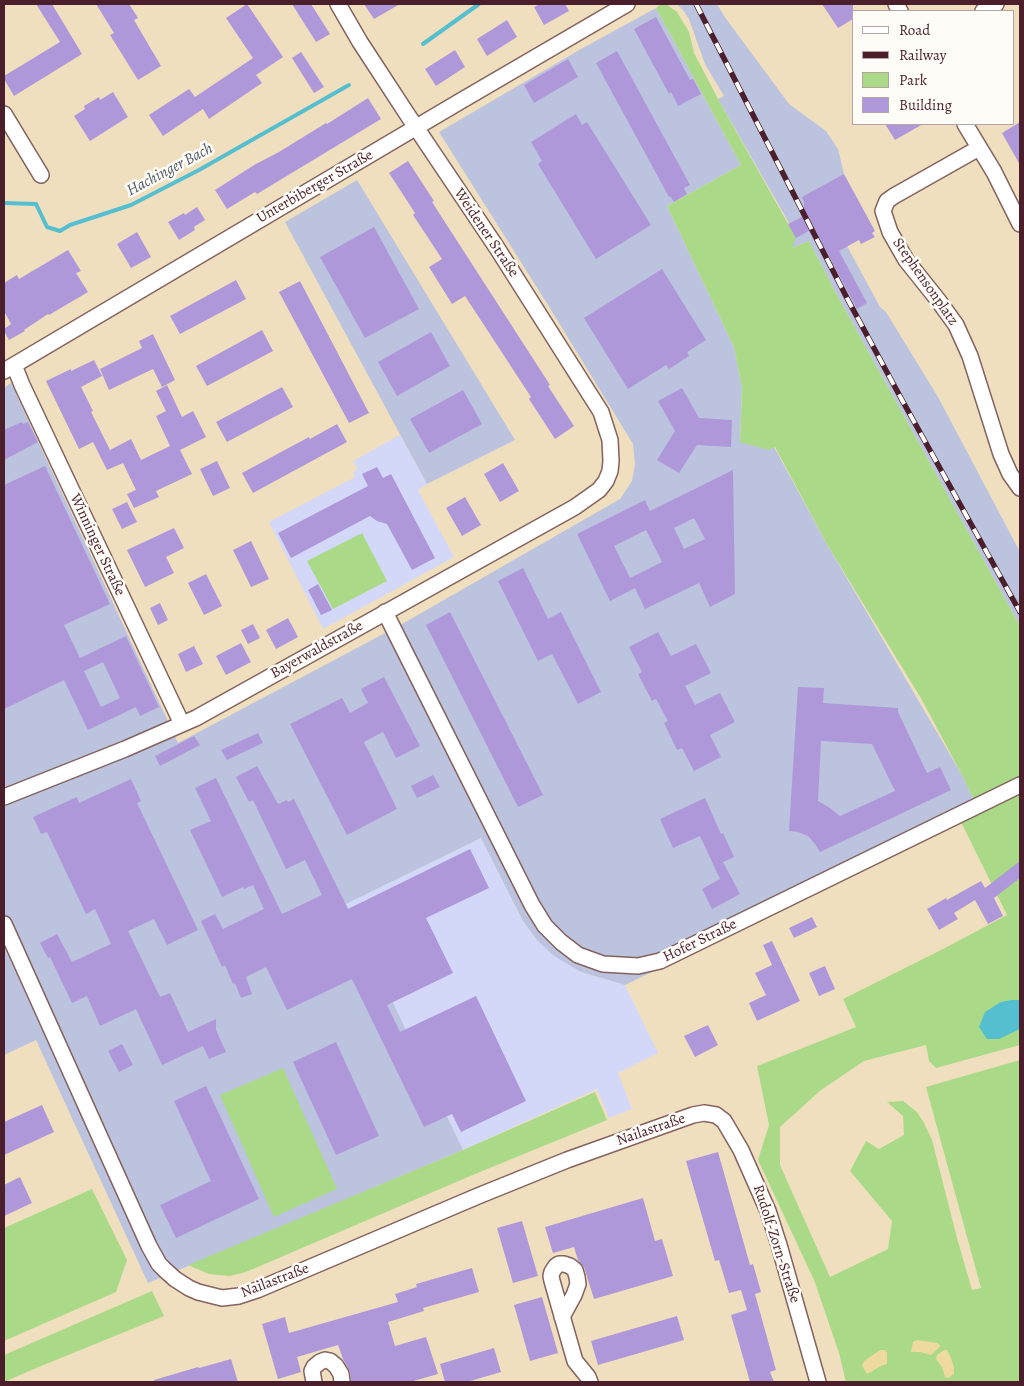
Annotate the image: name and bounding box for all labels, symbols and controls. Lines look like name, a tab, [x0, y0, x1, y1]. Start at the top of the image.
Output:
legend	[852, 10, 1014, 125]
text: Road	[899, 20, 930, 40]
text: Railway	[899, 45, 946, 65]
text: Park	[899, 70, 927, 90]
text: Building	[899, 95, 952, 115]
water label: Hachinger Bach	[124, 139, 216, 201]
street label: Unterbiberger Straße	[254, 146, 376, 228]
street label: Weidener Straße	[450, 185, 522, 281]
street label: Stephensonplatz	[888, 235, 962, 329]
street label: Winninger Straße	[65, 491, 129, 599]
street label: Bayerwaldstraße	[268, 617, 366, 683]
street label: Hofer Straße	[660, 915, 740, 967]
street label: Nailastraße	[614, 1110, 688, 1150]
street label: Rudolf-Zorn-Straße	[748, 1183, 804, 1305]
street label: Nailastraße	[238, 1260, 312, 1302]

